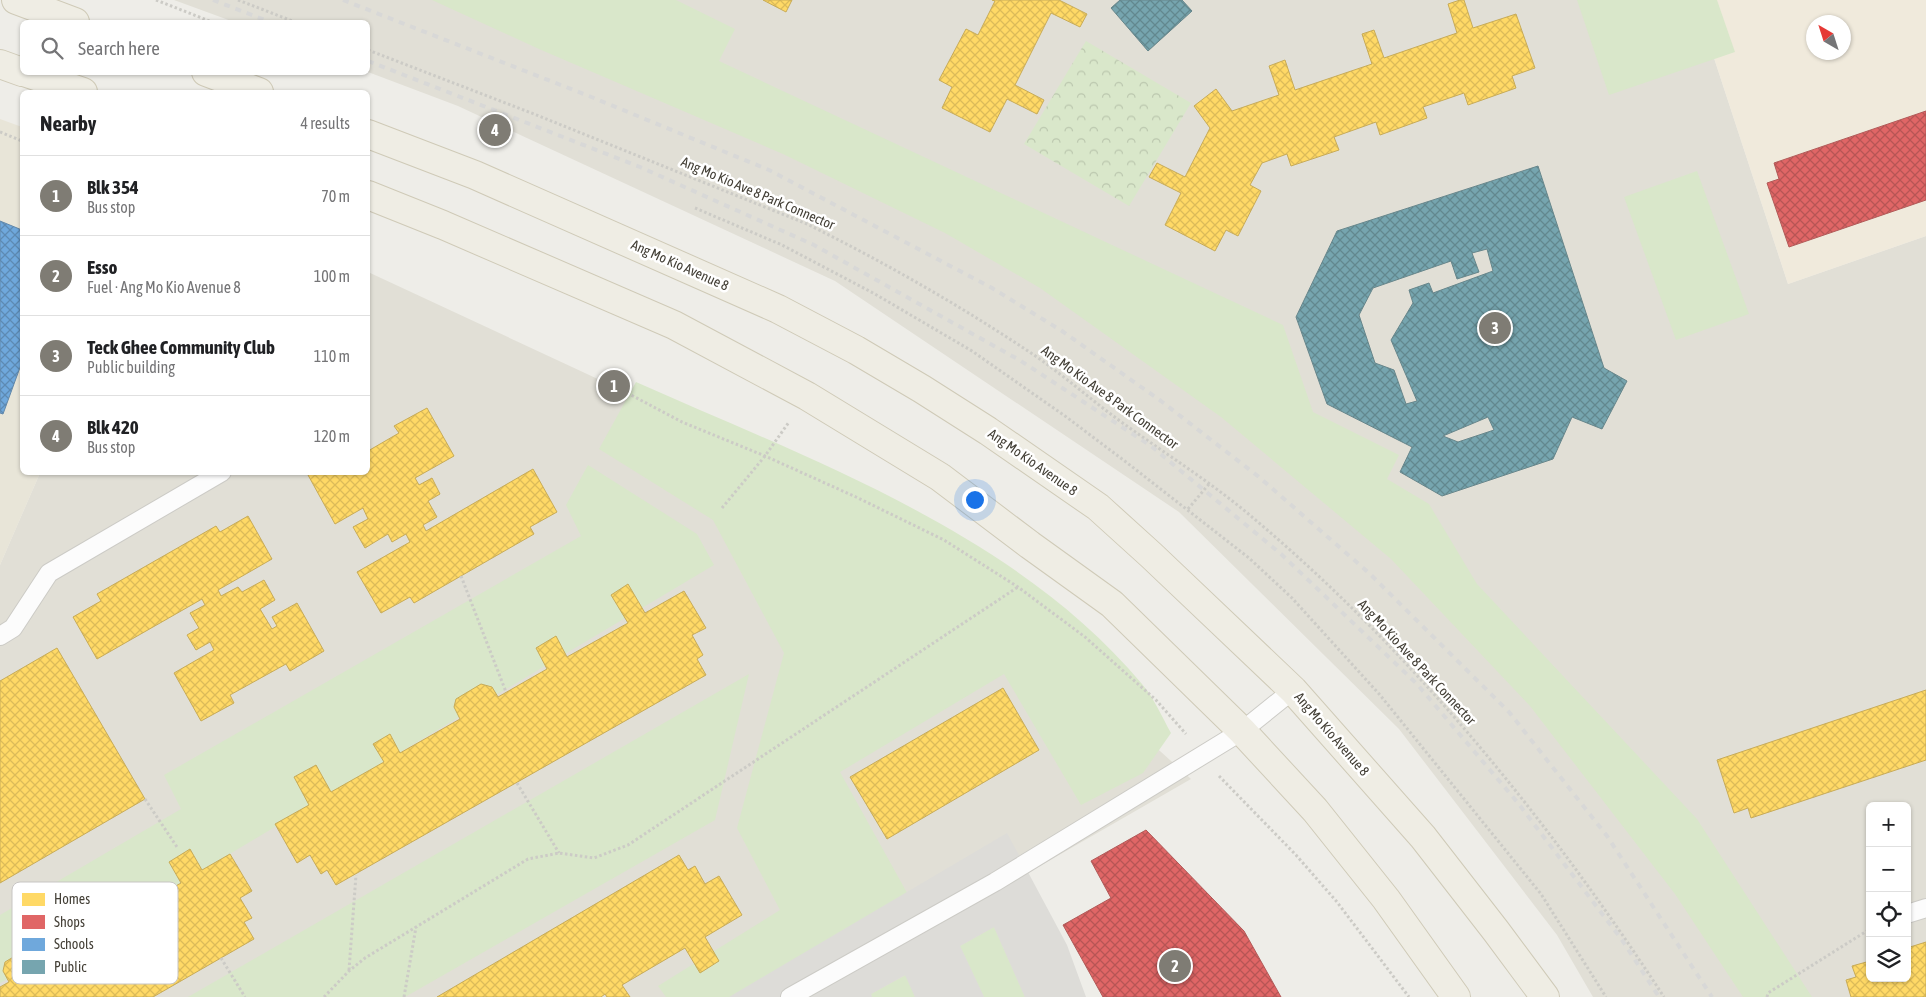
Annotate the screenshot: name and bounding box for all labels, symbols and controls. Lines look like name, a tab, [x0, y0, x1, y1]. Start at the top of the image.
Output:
north arrow	[1806, 15, 1851, 60]
search box	[20, 20, 370, 75]
icon: search	[38, 34, 66, 62]
text: Search here	[78, 37, 160, 59]
text: Nearby	[40, 111, 96, 135]
pin: 4	[479, 111, 511, 149]
text: 4 results	[300, 114, 350, 132]
street label: Ang Mo Kio Ave 8 Park Connector	[679, 153, 838, 233]
text: Blk 354	[87, 176, 139, 198]
text: 1	[52, 187, 60, 205]
text: 70 m	[321, 187, 350, 205]
text: Bus stop	[87, 198, 135, 216]
street label: Ang Mo Kio Avenue 8	[629, 236, 732, 294]
text: Esso	[87, 256, 117, 278]
text: 2	[52, 267, 60, 285]
text: 100 m	[314, 267, 350, 285]
text: Fuel · Ang Mo Kio Avenue 8	[87, 278, 241, 296]
pin: 3	[1479, 309, 1511, 347]
text: Teck Ghee Community Club	[87, 336, 275, 358]
street label: Ang Mo Kio Ave 8 Park Connector	[1038, 342, 1182, 453]
text: 3	[52, 347, 60, 365]
text: 110 m	[314, 347, 350, 365]
text: Public building	[87, 358, 175, 376]
pin: 1	[598, 367, 630, 405]
text: Blk 420	[87, 416, 139, 438]
street label: Ang Mo Kio Avenue 8	[985, 425, 1081, 499]
text: 4	[52, 427, 60, 445]
text: 120 m	[314, 427, 350, 445]
text: Bus stop	[87, 438, 135, 456]
your location	[962, 487, 988, 513]
street label: Ang Mo Kio Ave 8 Park Connector	[1355, 596, 1480, 728]
street label: Ang Mo Kio Avenue 8	[1291, 689, 1373, 779]
map controls	[1866, 802, 1911, 982]
button: +	[1866, 802, 1911, 847]
button: −	[1866, 847, 1911, 892]
legend	[12, 882, 178, 984]
text: Homes	[54, 891, 90, 907]
button: locate	[1866, 892, 1911, 937]
text: Shops	[54, 914, 85, 930]
text: Schools	[54, 936, 94, 952]
button: layers	[1866, 937, 1911, 982]
pin: 2	[1159, 947, 1191, 985]
text: Public	[54, 959, 87, 975]

